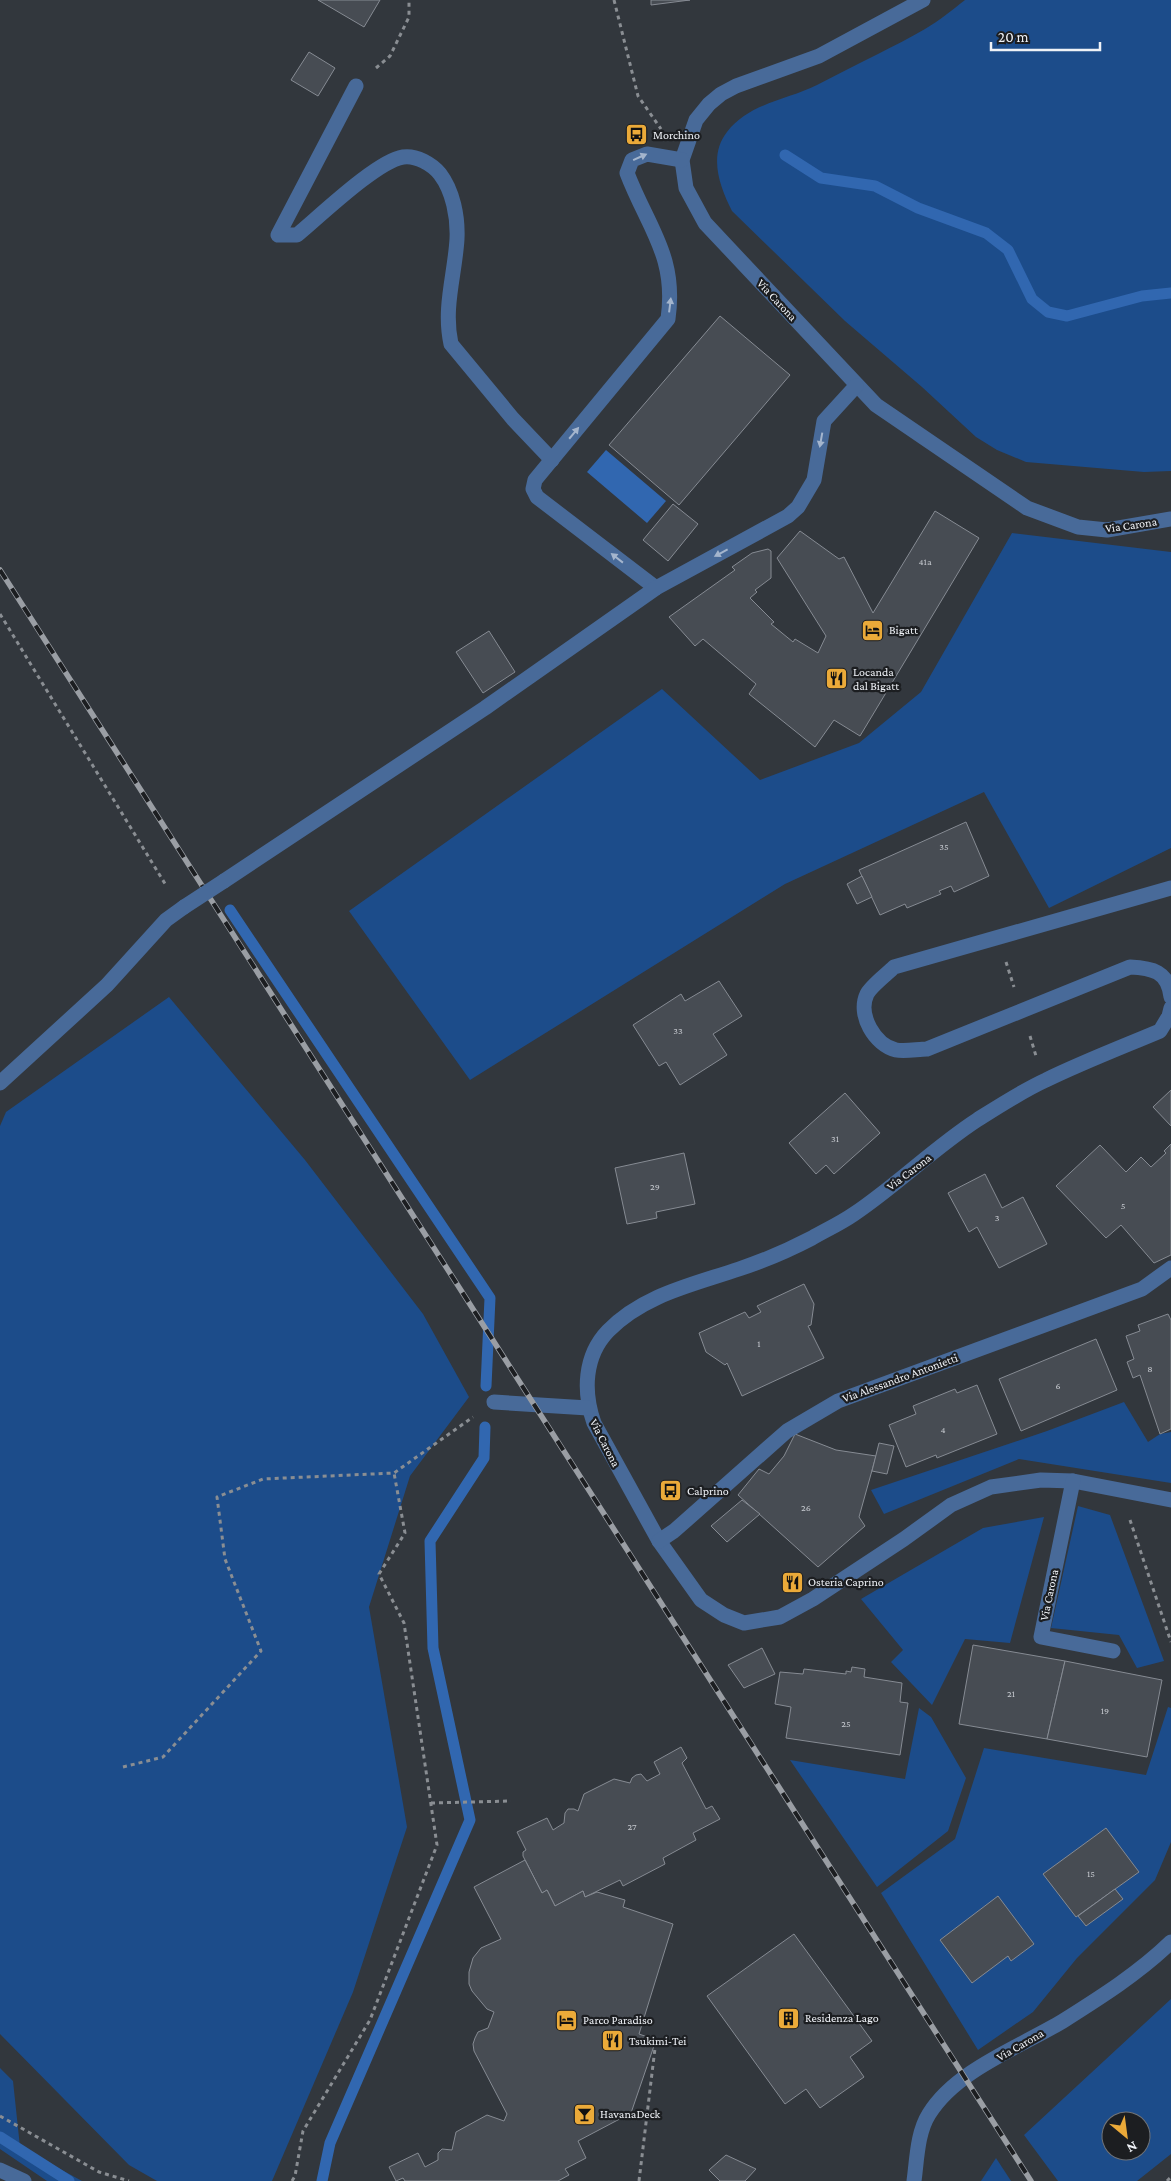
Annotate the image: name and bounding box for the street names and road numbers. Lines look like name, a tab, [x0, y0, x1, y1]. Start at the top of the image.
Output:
street label: Via Carona	[754, 276, 800, 324]
street label: Via Carona	[1104, 514, 1158, 536]
street label: Via Carona	[884, 1150, 934, 1193]
street label: Via Alessandro Antonietti	[840, 1351, 960, 1405]
street label: Via Carona	[587, 1417, 623, 1470]
street label: Via Carona	[1037, 1568, 1061, 1622]
street label: Via Carona	[994, 2026, 1046, 2064]

